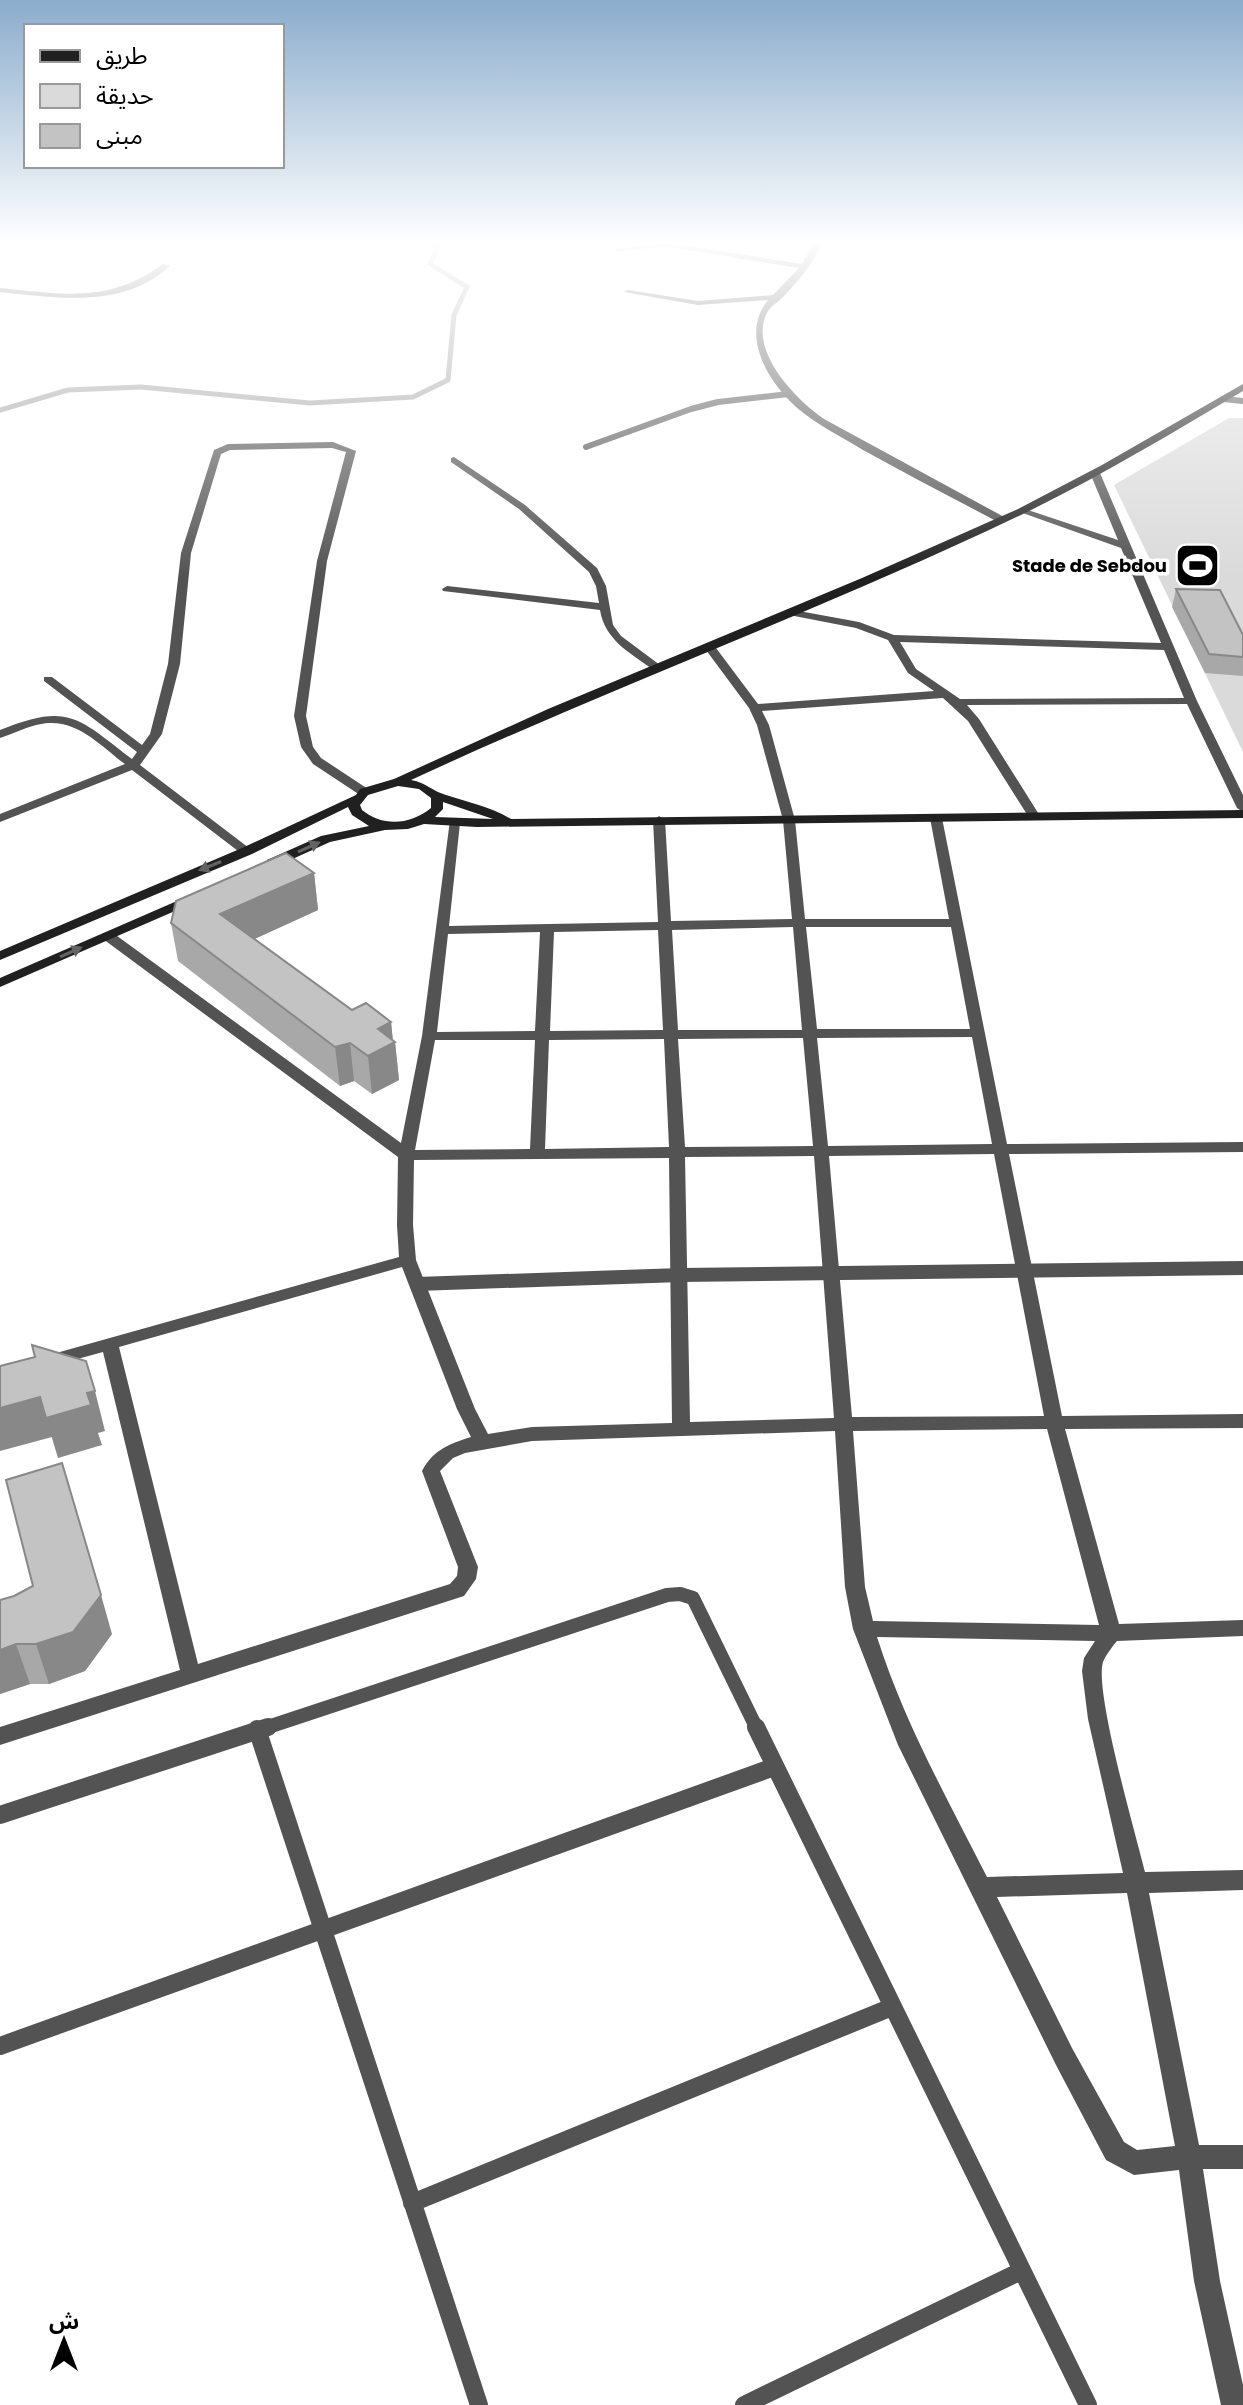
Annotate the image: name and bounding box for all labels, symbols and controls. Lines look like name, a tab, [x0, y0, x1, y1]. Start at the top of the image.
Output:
legend	[24, 24, 284, 168]
text: طريق	[96, 39, 148, 72]
text: حديقة	[96, 79, 154, 112]
text: مبنى	[96, 119, 143, 152]
sports icon: Stade de Sebdou	[1174, 541, 1222, 589]
place label: Stade de Sebdou	[1012, 553, 1167, 578]
one-way arrow	[297, 840, 321, 853]
one-way arrow	[198, 860, 222, 873]
one-way arrow	[60, 945, 83, 958]
north arrow	[24, 2301, 104, 2381]
text: ش	[49, 2306, 79, 2337]

